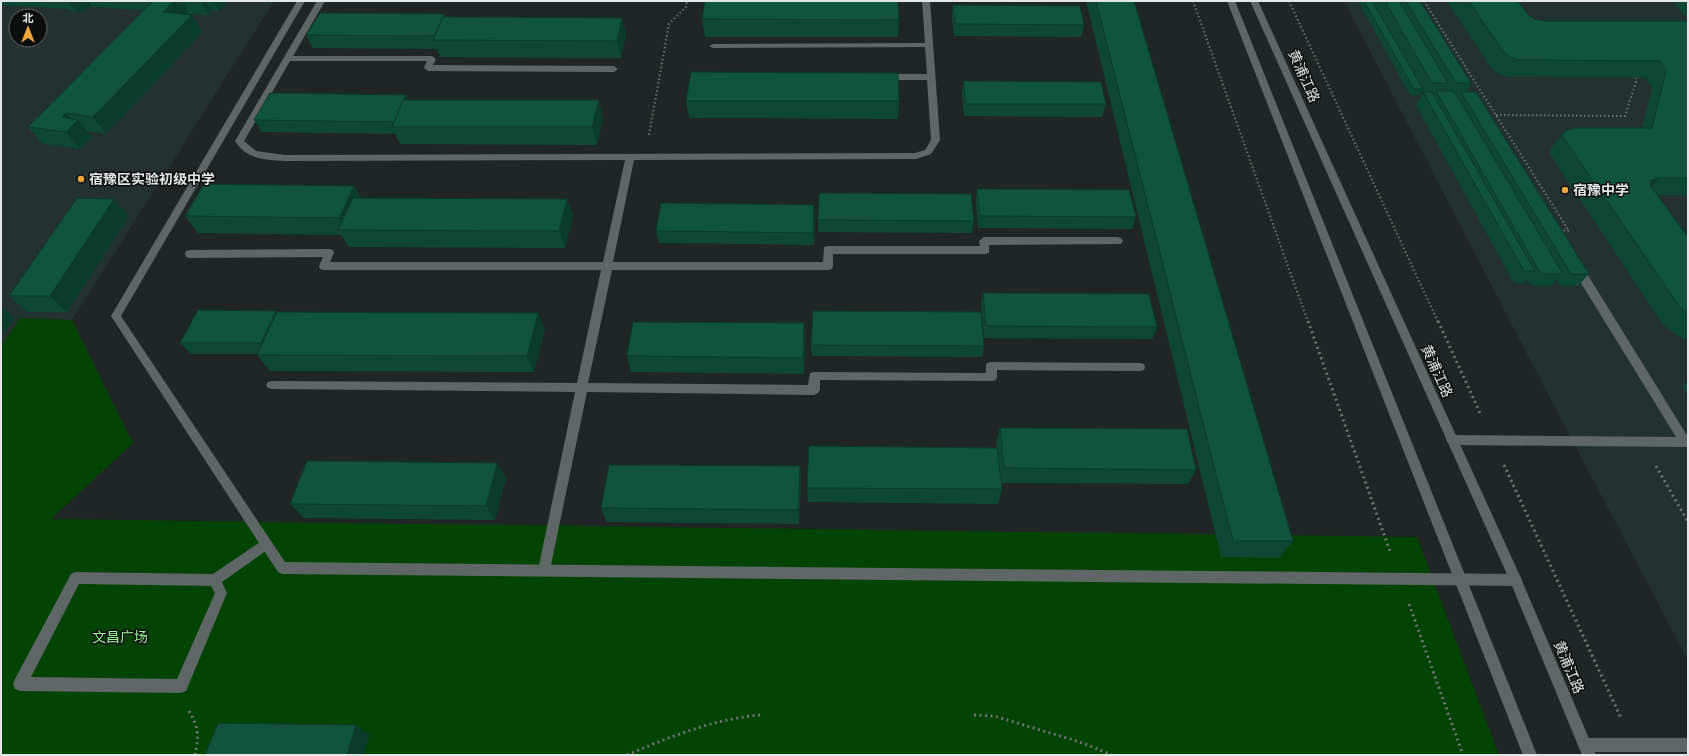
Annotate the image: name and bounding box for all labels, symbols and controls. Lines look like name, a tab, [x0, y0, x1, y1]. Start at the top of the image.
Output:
north arrow	[8, 8, 48, 48]
text: 北	[23, 10, 34, 26]
street label: 黄浦江路	[1283, 46, 1325, 106]
place label: 宿豫区实验初级中学	[89, 169, 215, 189]
marker: 宿豫区实验初级中学	[76, 174, 86, 184]
place label: 宿豫中学	[1573, 180, 1629, 200]
marker: 宿豫中学	[1560, 185, 1570, 195]
street label: 黄浦江路	[1416, 341, 1458, 401]
park label: 文昌广场	[92, 627, 148, 647]
street label: 黄浦江路	[1549, 637, 1589, 697]

